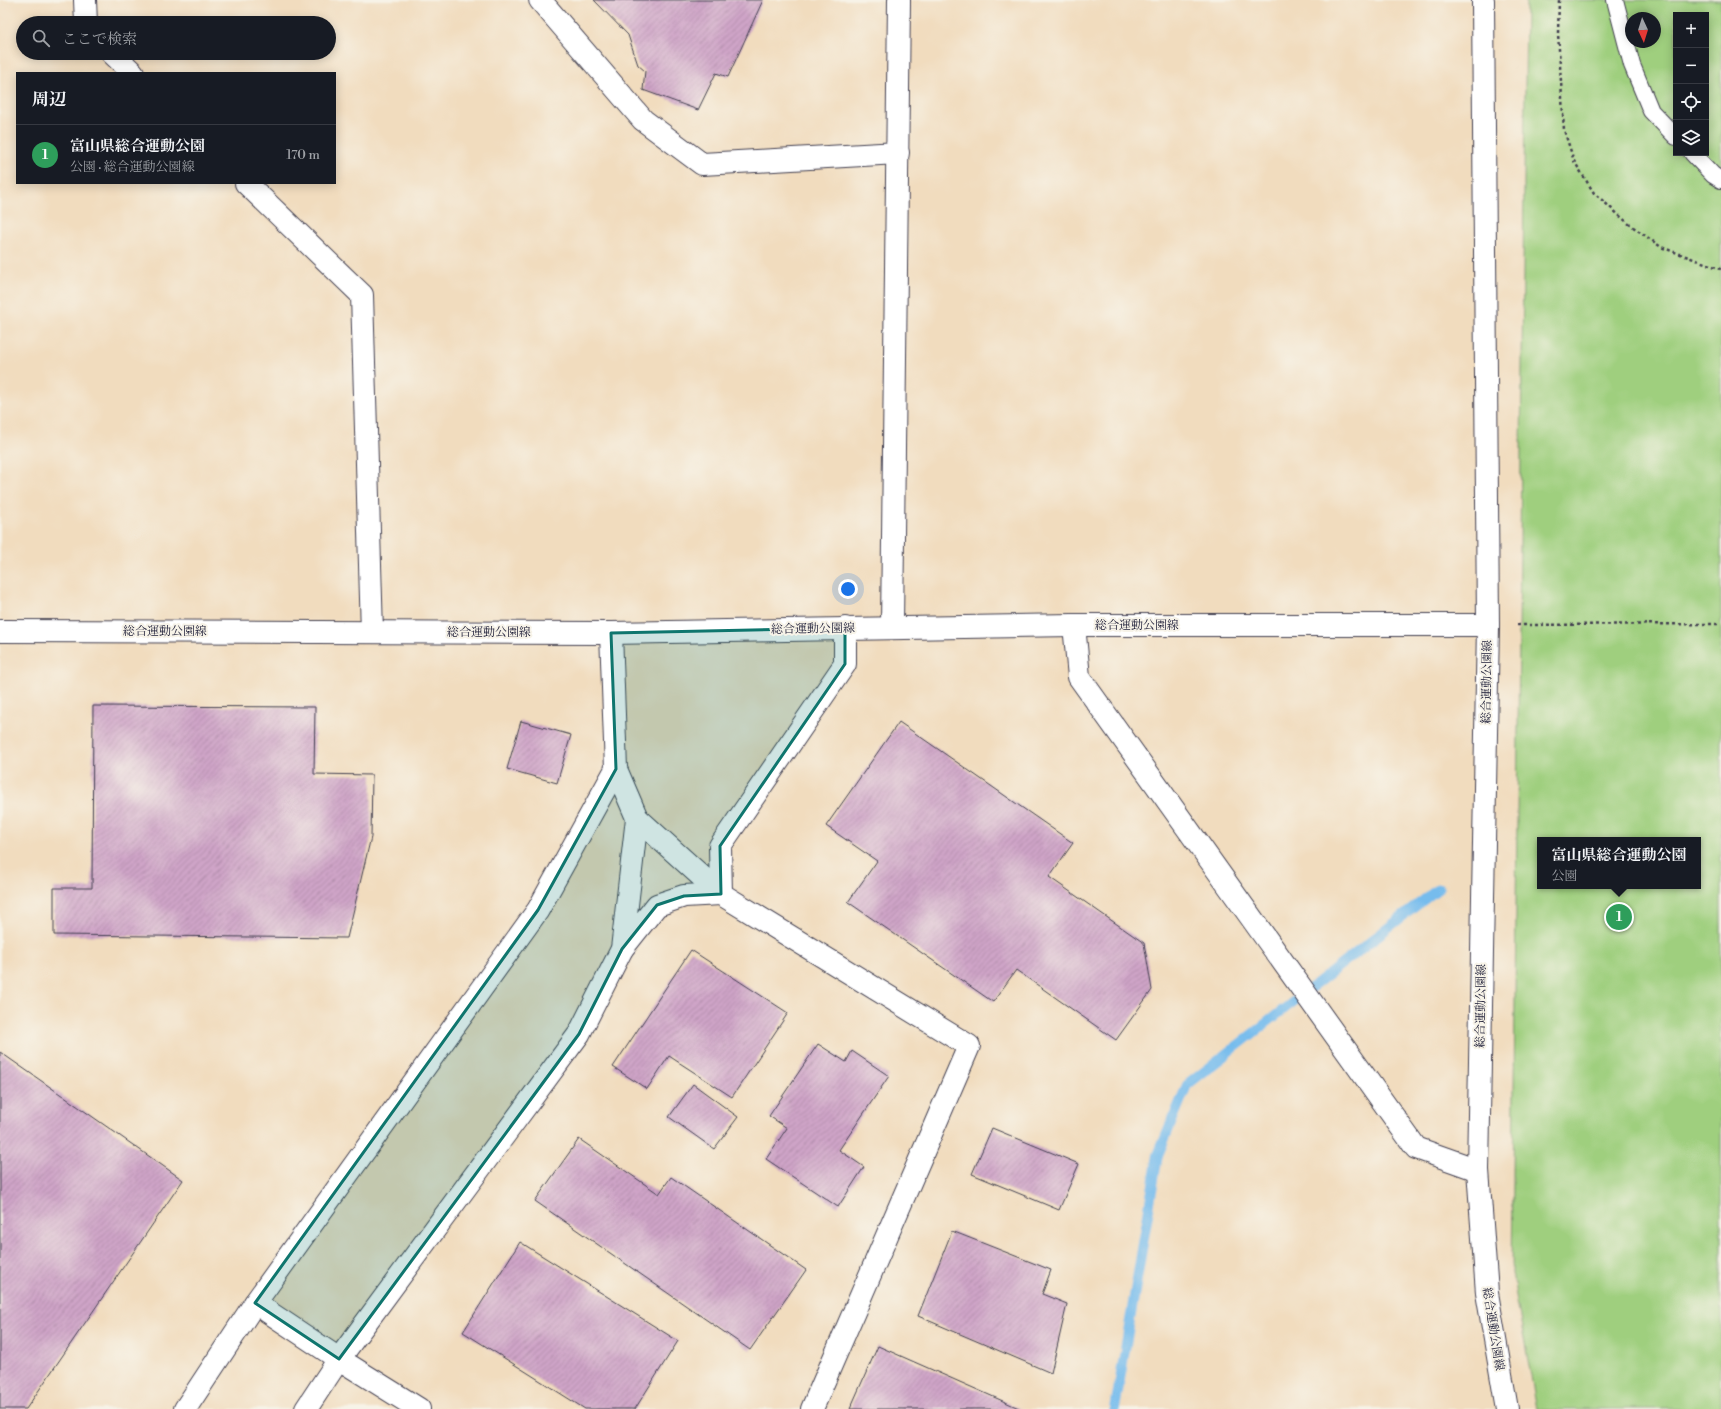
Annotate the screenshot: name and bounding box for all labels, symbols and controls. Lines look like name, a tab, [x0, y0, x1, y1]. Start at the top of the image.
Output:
north arrow	[1625, 12, 1661, 48]
map controls	[1673, 12, 1709, 156]
button: +	[1673, 12, 1709, 48]
search box	[16, 16, 336, 60]
icon: search	[30, 27, 52, 49]
text: ここで検索	[62, 30, 137, 49]
button: −	[1673, 48, 1709, 84]
button: locate	[1673, 84, 1709, 120]
text: 周辺	[32, 89, 66, 111]
button: layers	[1673, 120, 1709, 156]
text: 富山県総合運動公園	[70, 137, 205, 156]
text: 1	[42, 147, 48, 163]
text: 170 m	[286, 147, 320, 163]
text: 公園 · 総合運動公園線	[70, 159, 195, 175]
your location	[838, 579, 858, 599]
street label: 総合運動公園線	[1095, 618, 1179, 633]
street label: 総合運動公園線	[771, 621, 855, 637]
street label: 総合運動公園線	[123, 624, 207, 639]
street label: 総合運動公園線	[447, 625, 531, 640]
street label: 総合運動公園線	[1479, 640, 1495, 724]
popup	[1537, 837, 1701, 889]
text: 富山県総合運動公園	[1551, 846, 1687, 865]
text: 公園	[1551, 868, 1578, 884]
pin: 1	[1606, 902, 1632, 932]
street label: 総合運動公園線	[1473, 964, 1489, 1048]
street label: 総合運動公園線	[1479, 1286, 1507, 1372]

